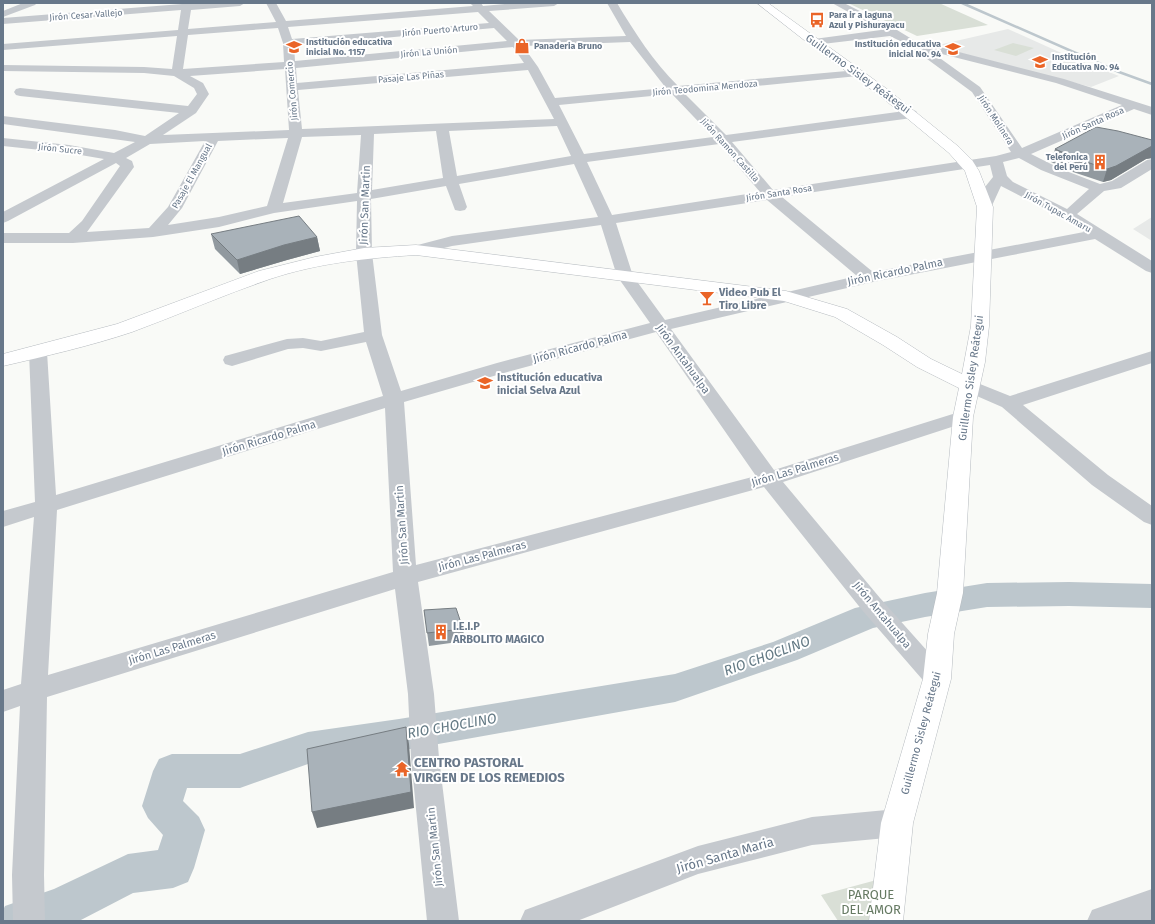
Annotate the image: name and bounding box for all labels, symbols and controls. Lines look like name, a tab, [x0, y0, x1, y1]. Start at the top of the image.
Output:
street label: Jirón Cesar Vallejo	[49, 7, 123, 23]
place label: Para ir a laguna Azul y Pishurayacu	[828, 10, 905, 30]
bus stop icon: Para ir a laguna Azul y Pishurayacu	[808, 11, 826, 29]
street label: Jirón Puerto Arturo	[402, 22, 478, 38]
street label: Guillermo Sisley Reátegui	[803, 31, 913, 117]
place label: Institución educativa inicial No. 1157	[306, 37, 392, 57]
shop icon: Panaderia Bruno	[513, 37, 531, 55]
school or university icon: Institución educativa inicial No. 1157	[285, 38, 303, 56]
place label: Institución educativa inicial No. 94	[855, 39, 941, 59]
school or university icon: Institución educativa inicial No. 94	[944, 40, 962, 58]
place label: Panaderia Bruno	[534, 41, 602, 51]
street label: Jirón La Unión	[400, 45, 458, 59]
place label: Institución Educativa No. 94	[1052, 52, 1119, 72]
school or university icon: Institución Educativa No. 94	[1031, 53, 1049, 71]
street label: Jirón Comercio	[284, 61, 300, 121]
street label: Pasaje Las Piñas	[378, 69, 444, 85]
street label: Jirón Teodomina Mendoza	[652, 78, 758, 98]
street label: Jirón Molinera	[976, 93, 1016, 147]
street label: Jirón Santa Rosa	[1061, 105, 1126, 141]
street label: Jirón Ramon Castilla	[699, 116, 761, 184]
street label: Jirón Sucre	[38, 142, 82, 156]
street label: Pasaje El Mangual	[170, 142, 214, 210]
place label: Telefonica del Perú	[1046, 152, 1088, 172]
building icon: Telefonica del Perú	[1091, 153, 1109, 171]
street label: Jirón San Martin	[357, 165, 373, 245]
street label: Jirón Santa Rosa	[745, 183, 813, 203]
street label: Jirón Tupac Amaru	[1023, 190, 1093, 234]
street label: Jirón Ricardo Palma	[846, 256, 944, 288]
place label: Video Pub El Tiro Libre	[718, 286, 782, 312]
bar icon: Video Pub El Tiro Libre	[698, 289, 716, 307]
street label: Guillermo Sisley Reátegui	[956, 314, 986, 442]
street label: Jirón Antahualpa	[653, 322, 713, 396]
street label: Jirón Ricardo Palma	[531, 328, 629, 366]
place label: Institución educativa inicial Selva Azul	[497, 371, 602, 397]
school or university icon: Institución educativa inicial Selva Azul	[476, 374, 494, 392]
street label: Jirón Ricardo Palma	[221, 418, 317, 458]
street label: Jirón Las Palmeras	[750, 451, 840, 489]
street label: Jirón San Martin	[393, 485, 411, 565]
street label: Jirón Las Palmeras	[437, 538, 527, 574]
street label: Jirón Antahualpa	[850, 579, 914, 651]
place label: I.E.I.P ARBOLITO MAGICO	[452, 620, 545, 646]
building icon: I.E.I.P ARBOLITO MAGICO	[432, 623, 450, 641]
street label: Jirón Las Palmeras	[127, 629, 217, 667]
water label: RIO CHOCLINO	[722, 632, 813, 679]
street label: Guillermo Sisley Reátegui	[898, 670, 944, 796]
water label: RIO CHOCLINO	[406, 710, 498, 742]
place label: CENTRO PASTORAL VIRGEN DE LOS REMEDIOS	[413, 755, 565, 785]
temple icon: CENTRO PASTORAL VIRGEN DE LOS REMEDIOS	[393, 760, 411, 778]
street label: Jirón San Martin	[424, 807, 446, 887]
street label: Jirón Santa Maria	[675, 834, 775, 876]
park label: PARQUE DEL AMOR	[841, 887, 901, 917]

